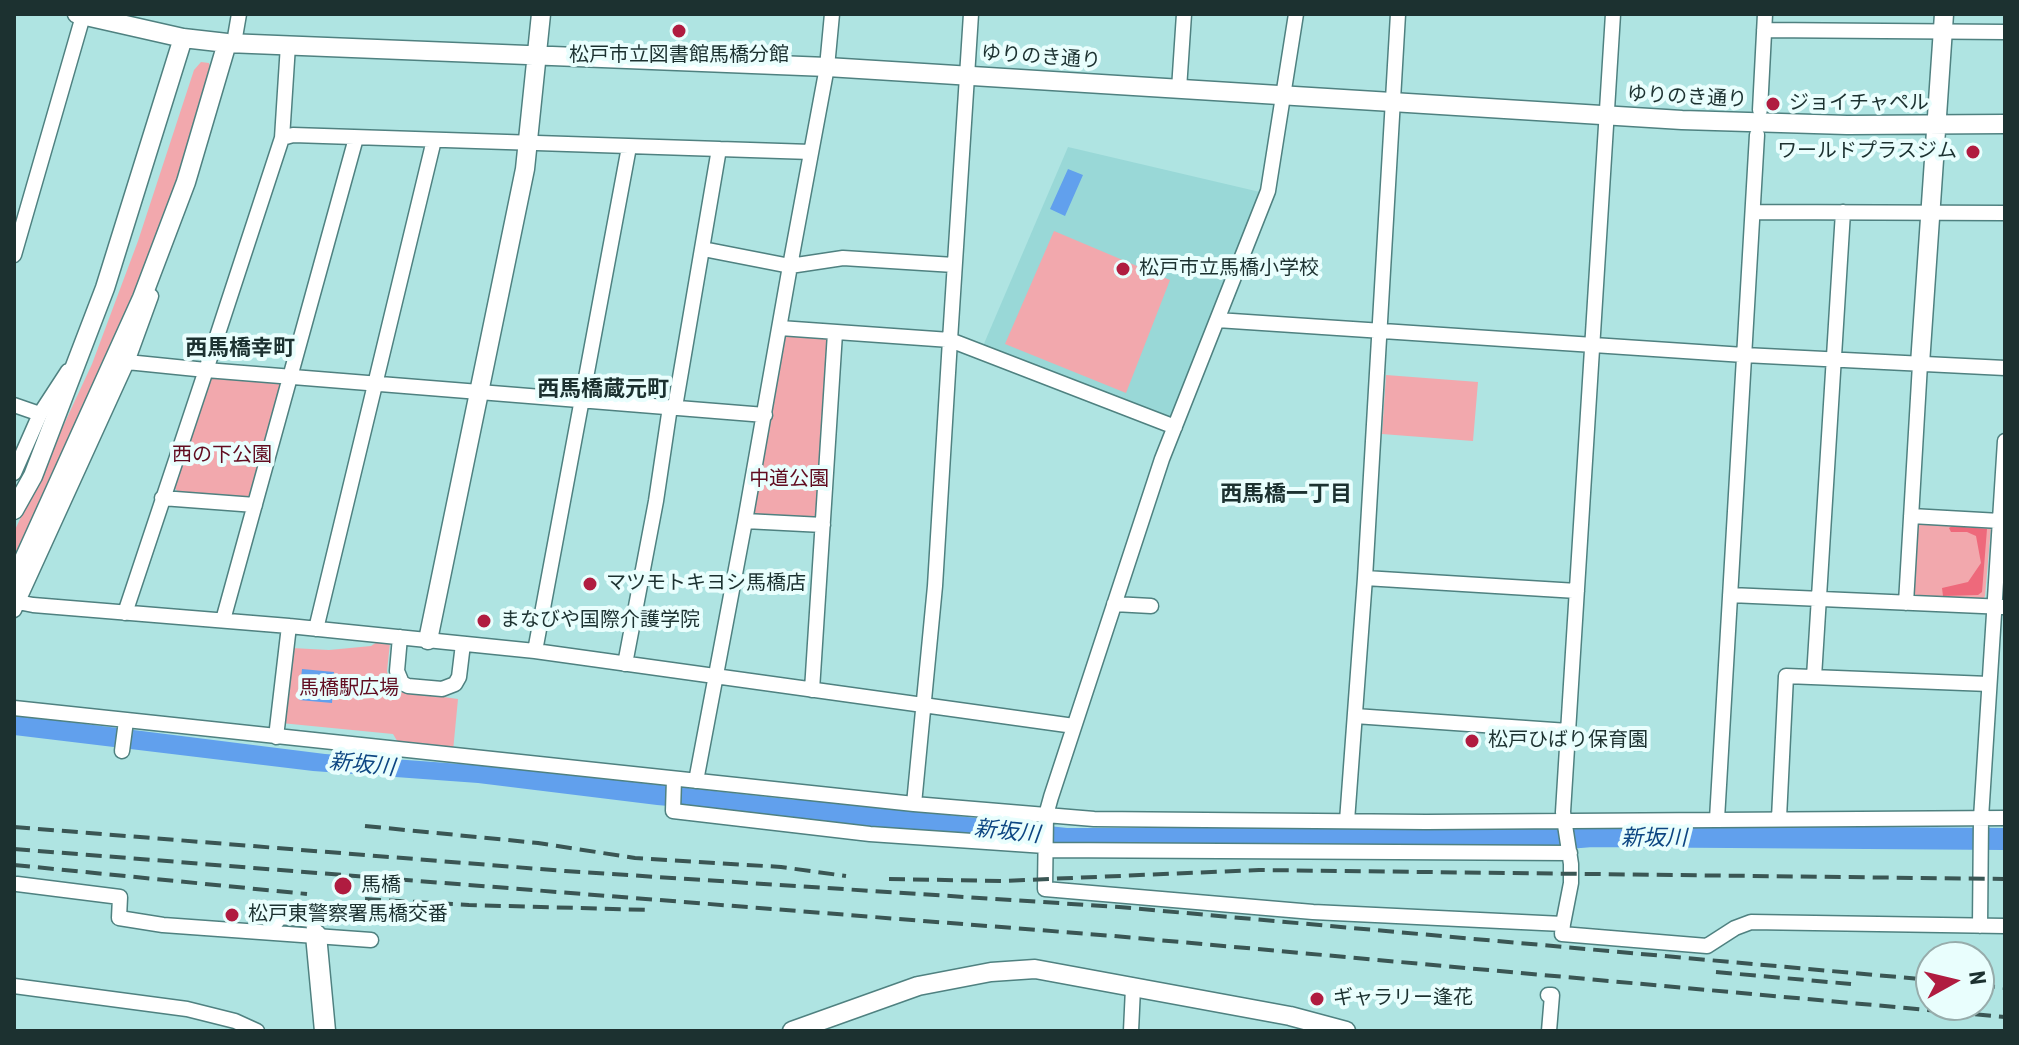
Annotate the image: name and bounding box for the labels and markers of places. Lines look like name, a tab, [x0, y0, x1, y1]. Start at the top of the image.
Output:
marker: 松戸市立図書館馬橋分館	[670, 22, 688, 40]
place label: 松戸市立図書館馬橋分館	[569, 44, 789, 68]
place label: ジョイチャペル	[1789, 92, 1929, 116]
marker: ジョイチャペル	[1764, 95, 1782, 113]
place label: ワールドプラスジム	[1777, 140, 1957, 164]
marker: ワールドプラスジム	[1964, 143, 1982, 161]
place label: 松戸市立馬橋小学校	[1139, 257, 1319, 281]
marker: 松戸市立馬橋小学校	[1114, 260, 1132, 278]
place label: マツモトキヨシ馬橋店	[606, 572, 806, 596]
marker: マツモトキヨシ馬橋店	[581, 575, 599, 593]
place label: まなびや国際介護学院	[500, 609, 700, 633]
marker: まなびや国際介護学院	[475, 612, 493, 630]
place label: 松戸ひばり保育園	[1488, 729, 1648, 753]
marker: 松戸ひばり保育園	[1463, 732, 1481, 750]
place label: 馬橋	[361, 874, 401, 898]
marker: 馬橋	[332, 875, 354, 897]
place label: 松戸東警察署馬橋交番	[248, 903, 448, 927]
marker: 松戸東警察署馬橋交番	[223, 906, 241, 924]
place label: ギャラリー逢花	[1333, 987, 1473, 1011]
marker: ギャラリー逢花	[1308, 990, 1326, 1008]

